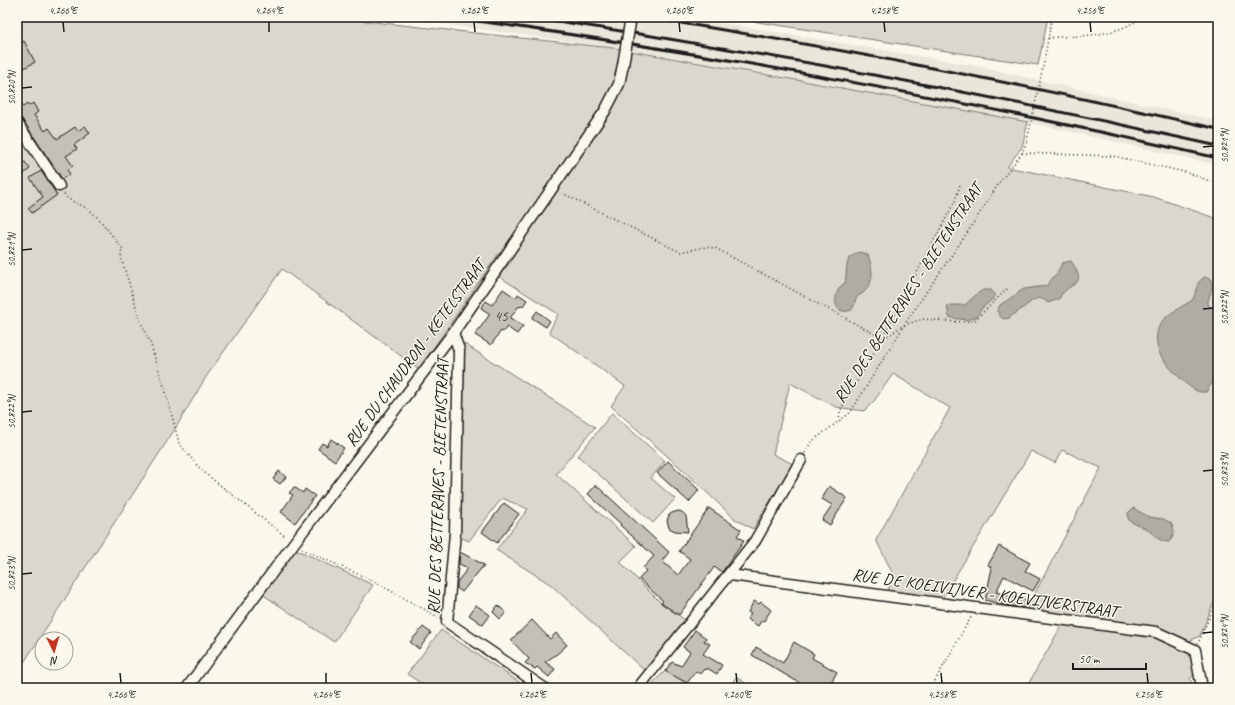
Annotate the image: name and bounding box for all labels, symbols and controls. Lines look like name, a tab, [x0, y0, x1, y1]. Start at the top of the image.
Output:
text: 4.266°E	[49, 4, 79, 17]
text: 4.264°E	[255, 4, 285, 17]
text: 4.262°E	[460, 4, 490, 17]
text: 4.260°E	[665, 4, 695, 17]
text: 4.258°E	[870, 4, 900, 17]
text: 4.256°E	[1076, 4, 1106, 17]
text: 50.820°N	[5, 69, 18, 105]
text: 50.821°N	[1218, 127, 1231, 163]
street label: RUE DES BETTERAVES - BIETENSTRAAT	[829, 177, 989, 407]
text: 50.821°N	[5, 231, 18, 267]
street label: RUE DU CHAUDRON - KETELSTRAAT	[340, 253, 492, 450]
text: 50.822°N	[1218, 289, 1231, 325]
house number: 45	[494, 307, 509, 326]
street label: RUE DES BETTERAVES - BIETENSTRAAT	[423, 354, 453, 615]
text: 50.822°N	[5, 393, 18, 429]
text: 50.823°N	[1218, 451, 1231, 487]
text: 50.823°N	[5, 555, 18, 591]
street label: RUE DE KOEIVIJVER - KOEVIJVERSTRAAT	[851, 564, 1123, 623]
text: 50.824°N	[1218, 613, 1231, 649]
north arrow	[34, 631, 74, 671]
scale bar	[1073, 645, 1146, 671]
text: 50 m	[1079, 651, 1101, 667]
text: N	[49, 654, 59, 668]
text: 4.266°E	[107, 688, 137, 701]
text: 4.264°E	[312, 688, 342, 701]
text: 4.262°E	[518, 688, 548, 701]
text: 4.260°E	[723, 688, 753, 701]
text: 4.258°E	[928, 688, 958, 701]
text: 4.256°E	[1134, 688, 1164, 701]

